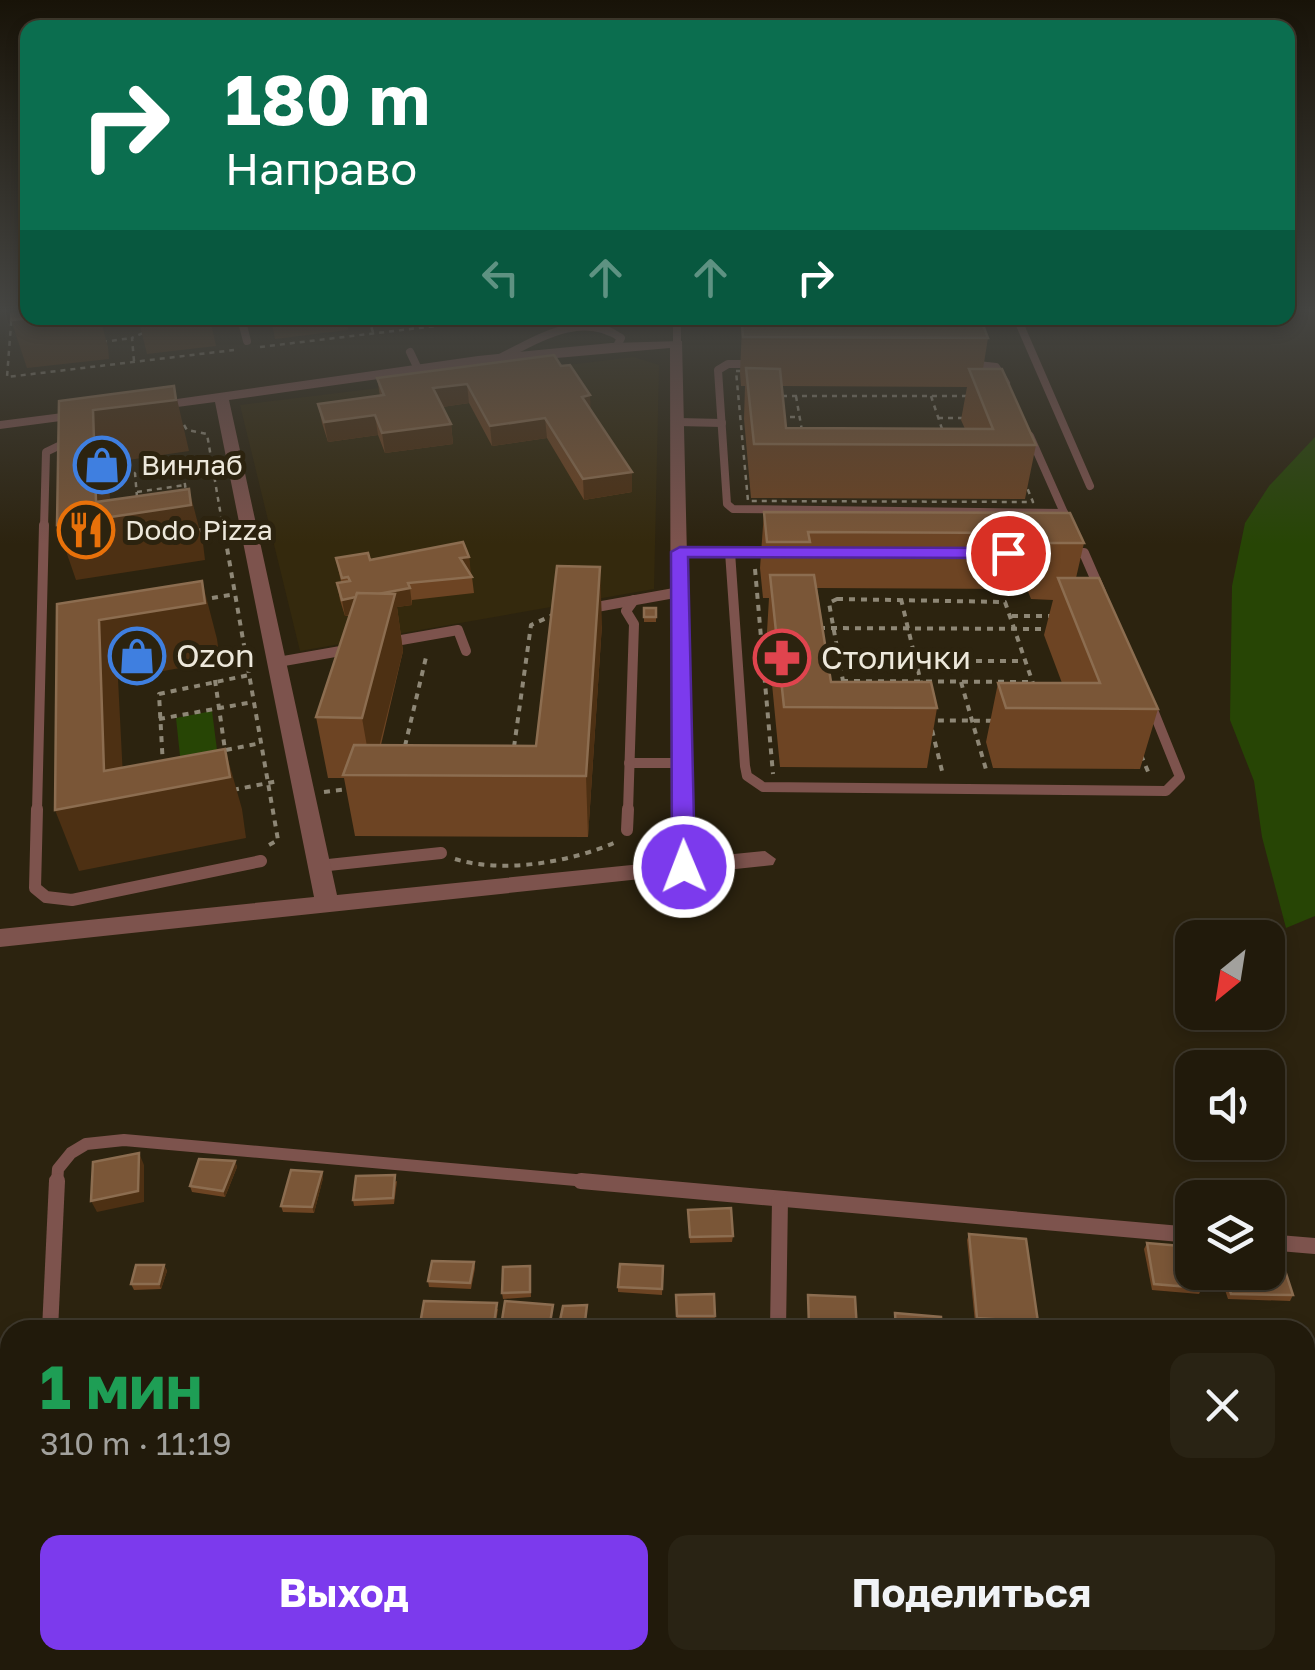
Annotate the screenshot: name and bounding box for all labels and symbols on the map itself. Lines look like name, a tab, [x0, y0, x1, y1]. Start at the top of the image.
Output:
shop icon: Винлаб	[72, 435, 132, 495]
place label: Винлаб	[141, 448, 243, 481]
restaurant icon: Dodo Pizza	[56, 500, 116, 560]
pin	[966, 511, 1051, 596]
place label: Dodo Pizza	[125, 513, 273, 546]
shop icon: Ozon	[107, 626, 167, 686]
pharmacy icon: Столички	[752, 628, 812, 688]
place label: Ozon	[176, 636, 255, 674]
place label: Столички	[821, 638, 971, 676]
position arrow	[632, 815, 736, 919]
north arrow	[1175, 920, 1285, 1030]

